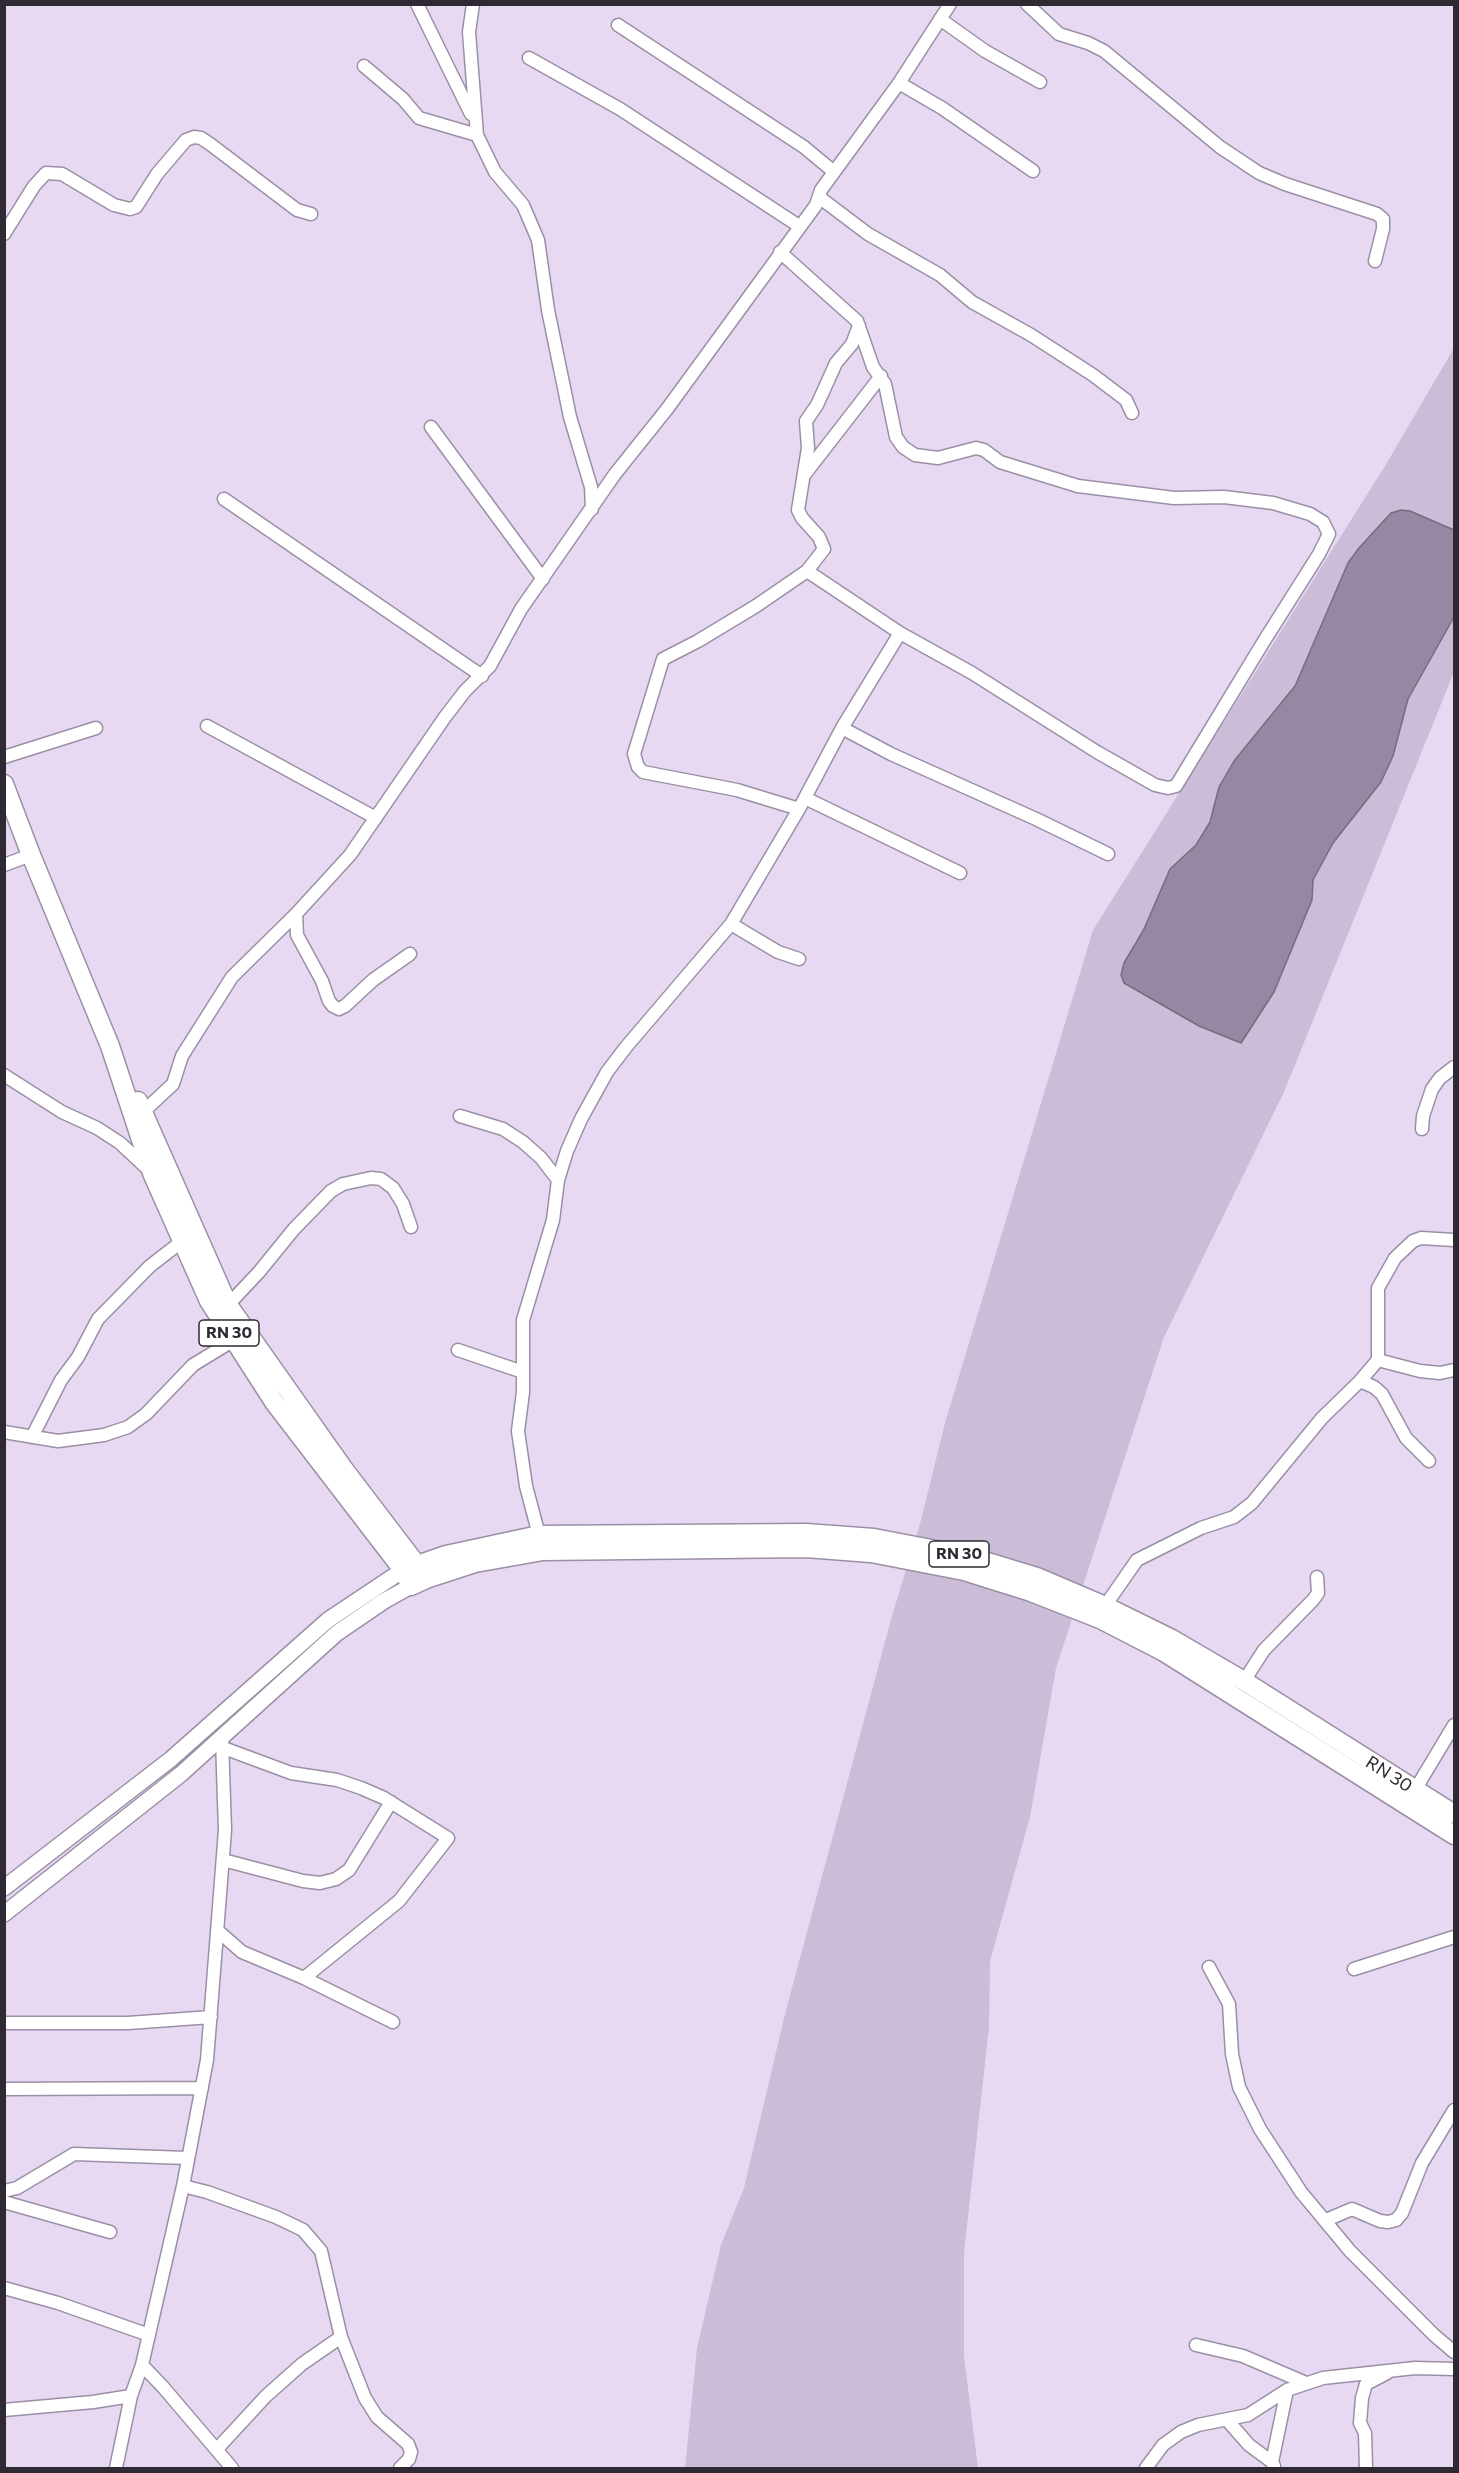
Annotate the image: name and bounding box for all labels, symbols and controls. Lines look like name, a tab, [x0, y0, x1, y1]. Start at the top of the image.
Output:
road number: RN 30	[199, 1320, 259, 1346]
road number: RN 30	[929, 1541, 989, 1567]
street label: RN 30	[1362, 1751, 1416, 1797]

